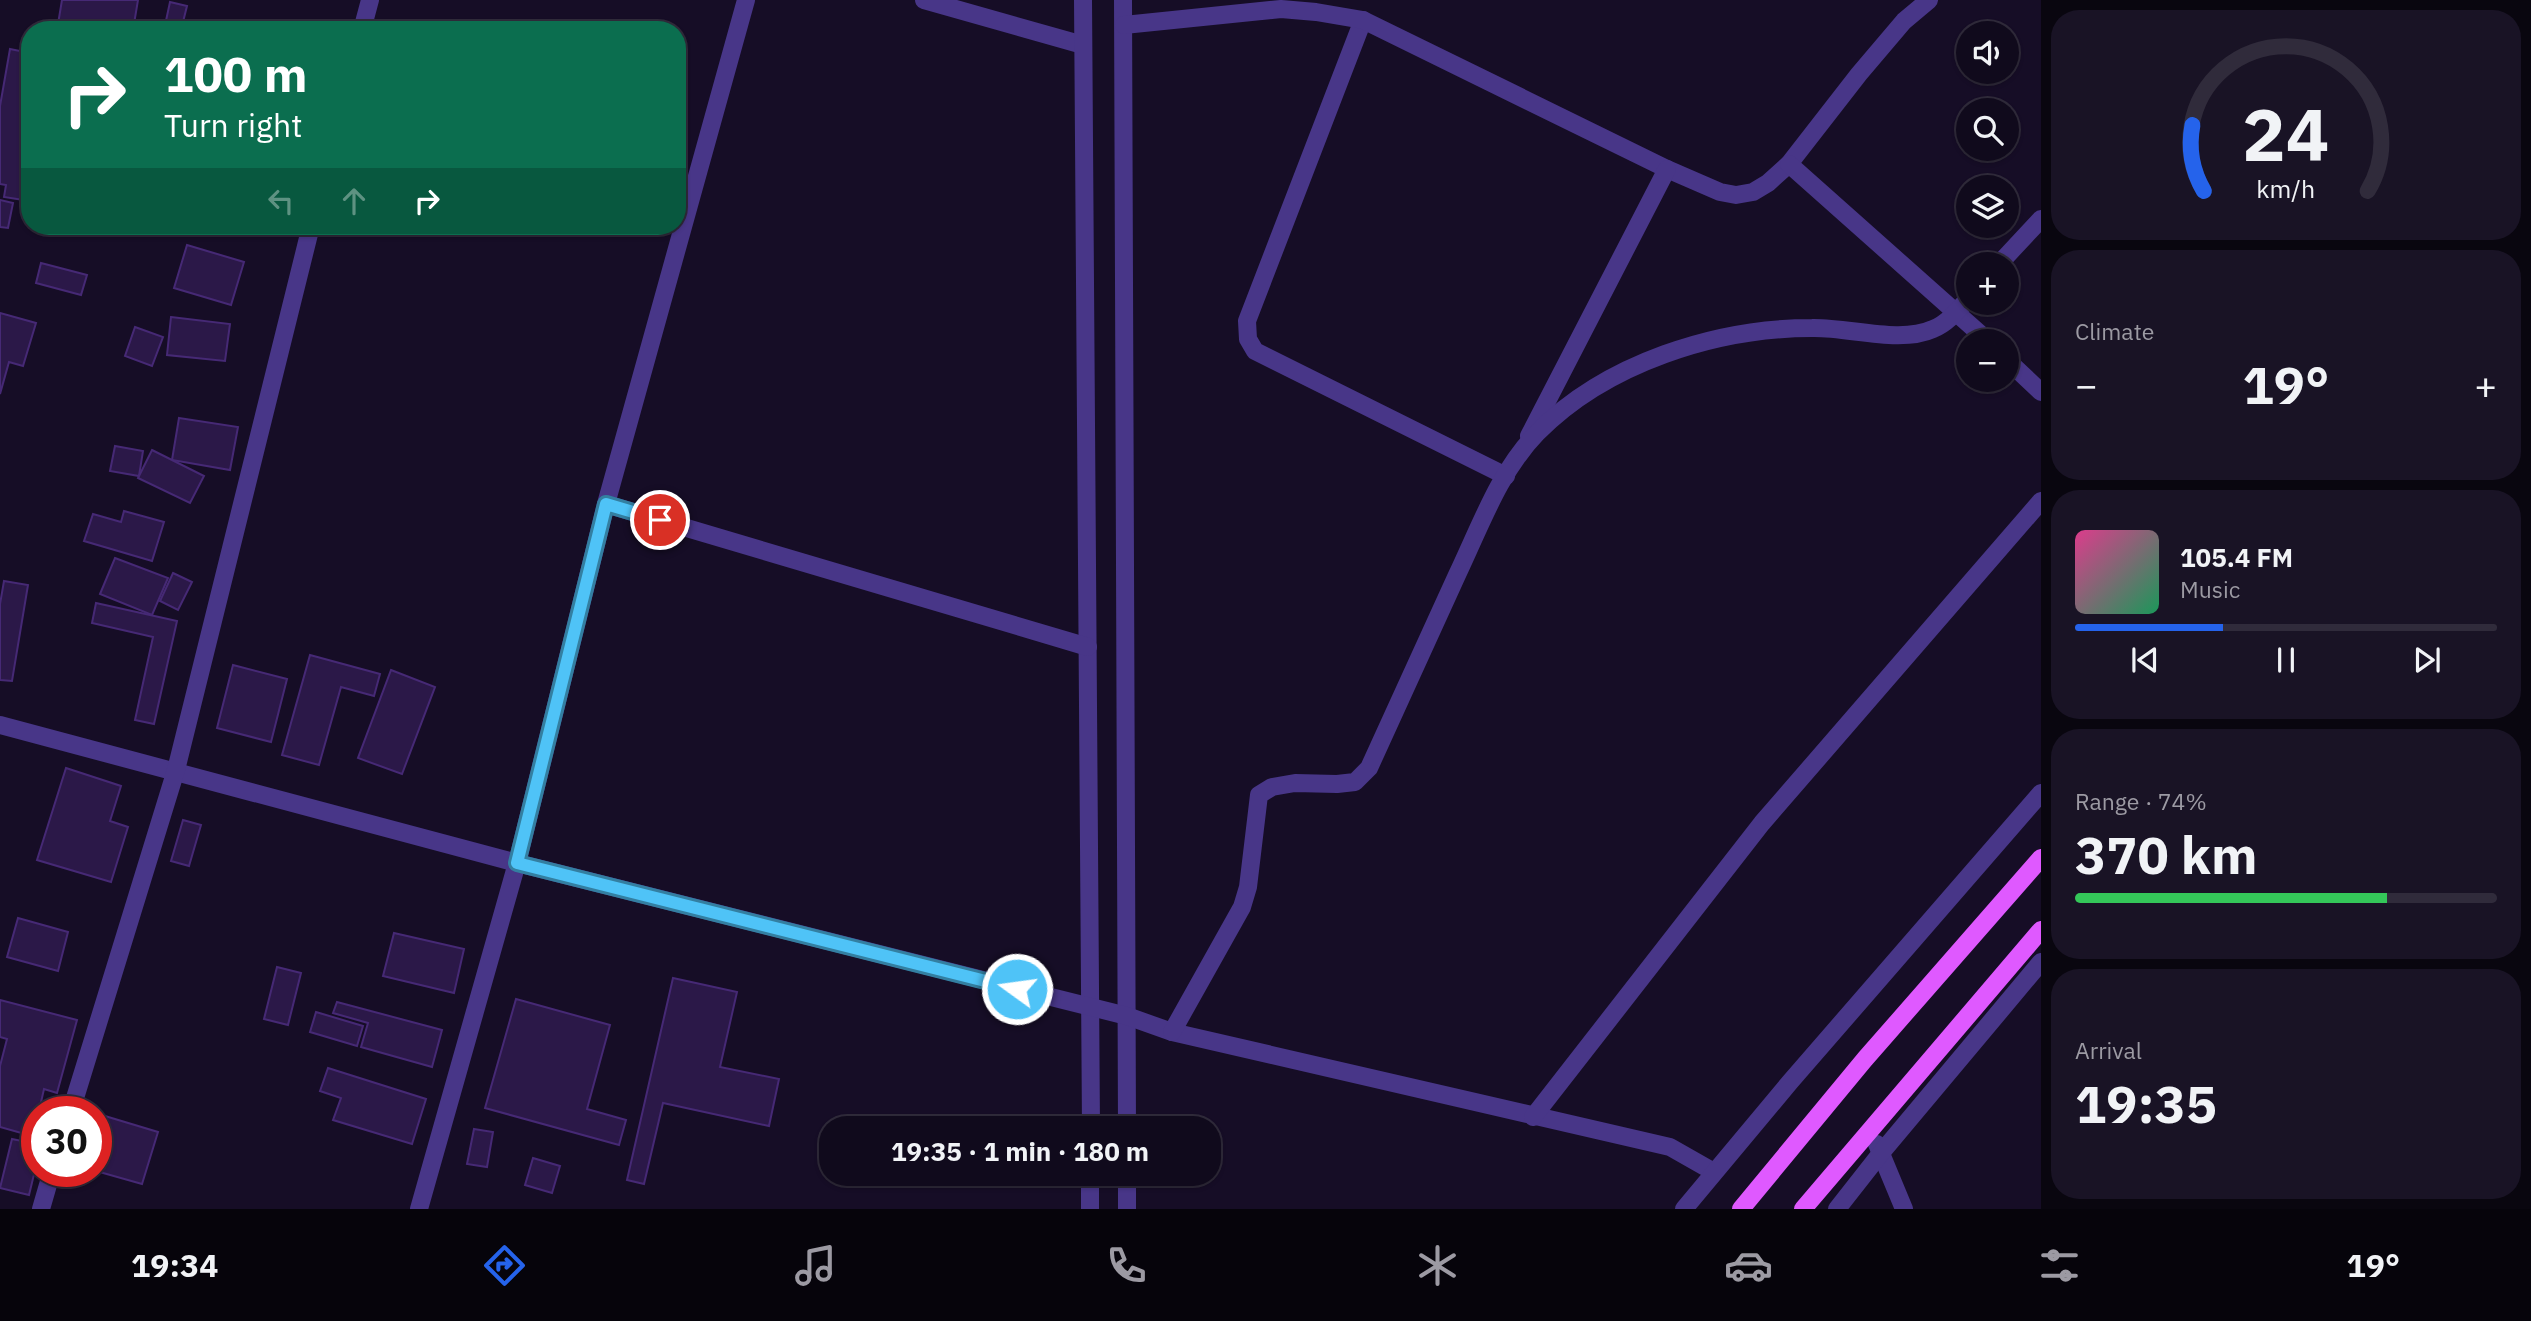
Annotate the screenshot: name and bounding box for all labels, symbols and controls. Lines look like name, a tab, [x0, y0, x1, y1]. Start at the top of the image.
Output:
map controls	[1956, 21, 2019, 392]
button: sound	[1956, 21, 2019, 84]
text: 100 m	[164, 42, 308, 105]
icon: right	[49, 49, 140, 140]
text: 24	[2242, 86, 2330, 181]
button: search	[1956, 98, 2019, 161]
text: Turn right	[164, 104, 302, 146]
text: km/h	[2257, 172, 2315, 205]
button: layers	[1956, 175, 2019, 238]
icon: left	[262, 182, 300, 220]
icon: ahead	[335, 182, 373, 220]
icon: right	[408, 182, 446, 220]
button: +	[1956, 252, 2019, 315]
text: Climate	[2075, 316, 2154, 346]
button: −	[1956, 329, 2019, 392]
text: 19°	[2243, 351, 2329, 418]
text: −	[2075, 360, 2098, 409]
text: +	[2474, 360, 2497, 409]
pin	[630, 490, 690, 550]
icon: arrive	[641, 501, 679, 539]
text: 105.4 FM	[2180, 540, 2293, 574]
text: Music	[2180, 574, 2240, 604]
icon: previous	[2126, 641, 2164, 679]
icon: pause	[2267, 641, 2305, 679]
icon: next	[2408, 641, 2446, 679]
text: Range · 74%	[2075, 786, 2207, 816]
text: 370 km	[2075, 821, 2257, 888]
position arrow	[980, 952, 1054, 1026]
text: Arrival	[2075, 1035, 2142, 1065]
text: 19:35	[2075, 1070, 2217, 1137]
speed limit sign: 30	[21, 1096, 112, 1187]
text: 19:35 · 1 min · 180 m	[891, 1134, 1149, 1168]
icon: directions	[480, 1241, 529, 1290]
icon: music	[791, 1241, 840, 1290]
icon: phone	[1102, 1241, 1151, 1290]
icon: climate	[1413, 1241, 1462, 1290]
icon: car	[1724, 1241, 1773, 1290]
icon: filters	[2035, 1241, 2084, 1290]
text: 19:34	[131, 1244, 218, 1286]
text: 19°	[2346, 1244, 2400, 1286]

